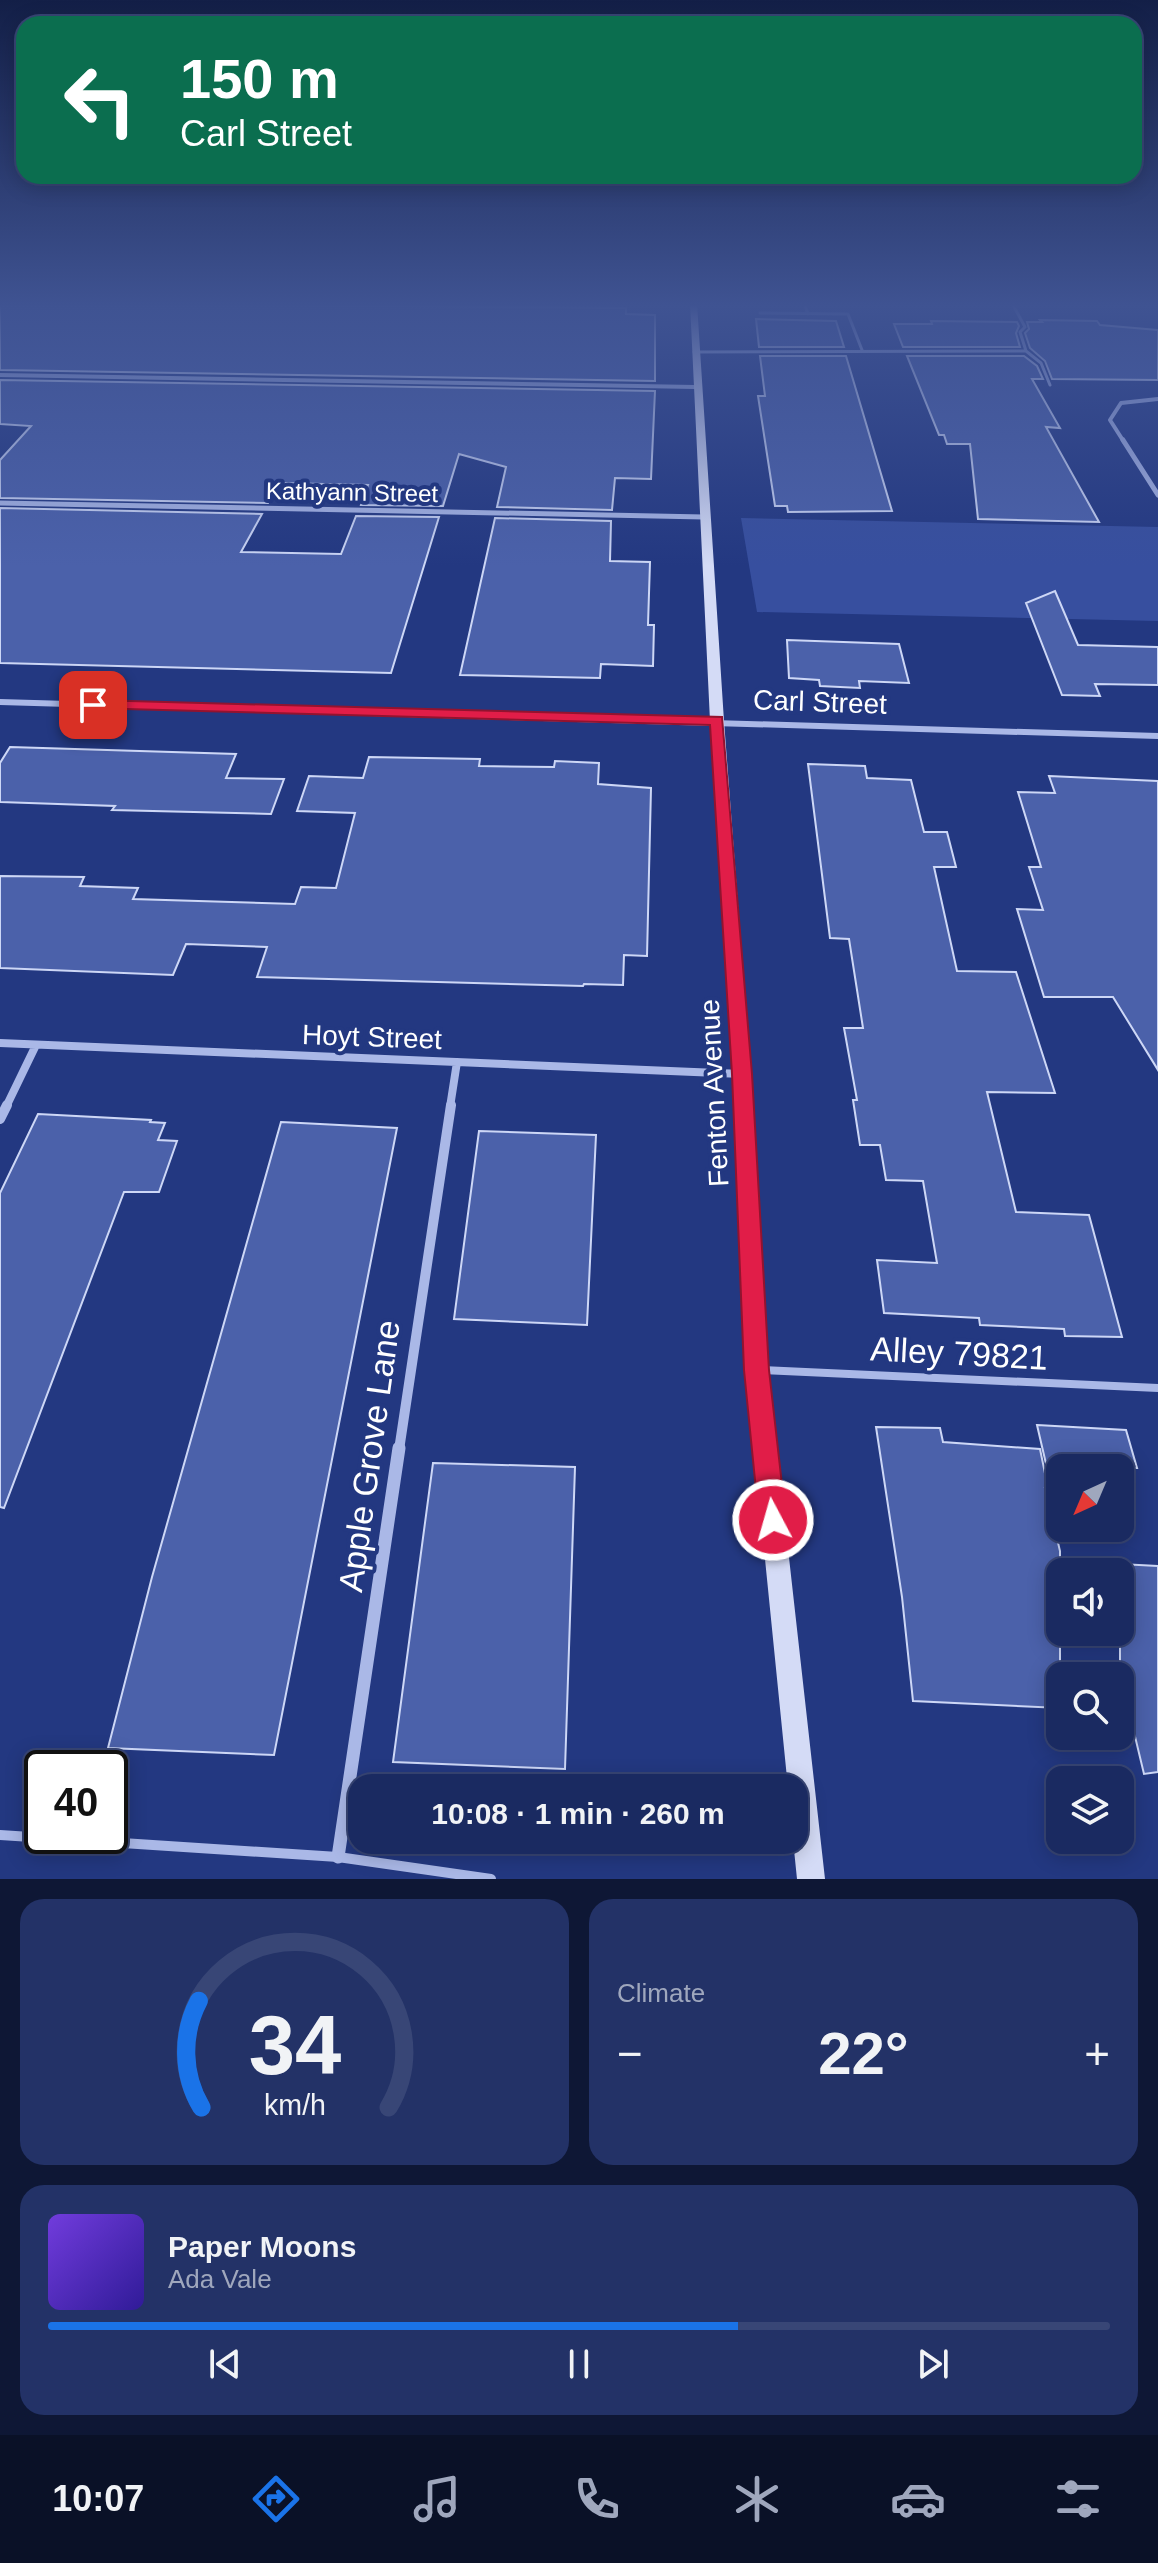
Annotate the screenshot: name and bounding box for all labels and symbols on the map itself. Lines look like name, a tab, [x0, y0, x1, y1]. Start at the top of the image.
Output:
street label: Kathyann Street	[266, 477, 439, 507]
pin	[59, 671, 127, 739]
street label: Carl Street	[753, 684, 888, 720]
street label: Fenton Avenue	[694, 998, 734, 1188]
street label: Hoyt Street	[301, 1019, 443, 1055]
street label: Apple Grove Lane	[331, 1318, 407, 1594]
street label: Alley 79821	[869, 1329, 1049, 1377]
north arrow	[1046, 1454, 1134, 1542]
position arrow	[731, 1478, 815, 1562]
speed limit sign: 40	[24, 1750, 128, 1854]

